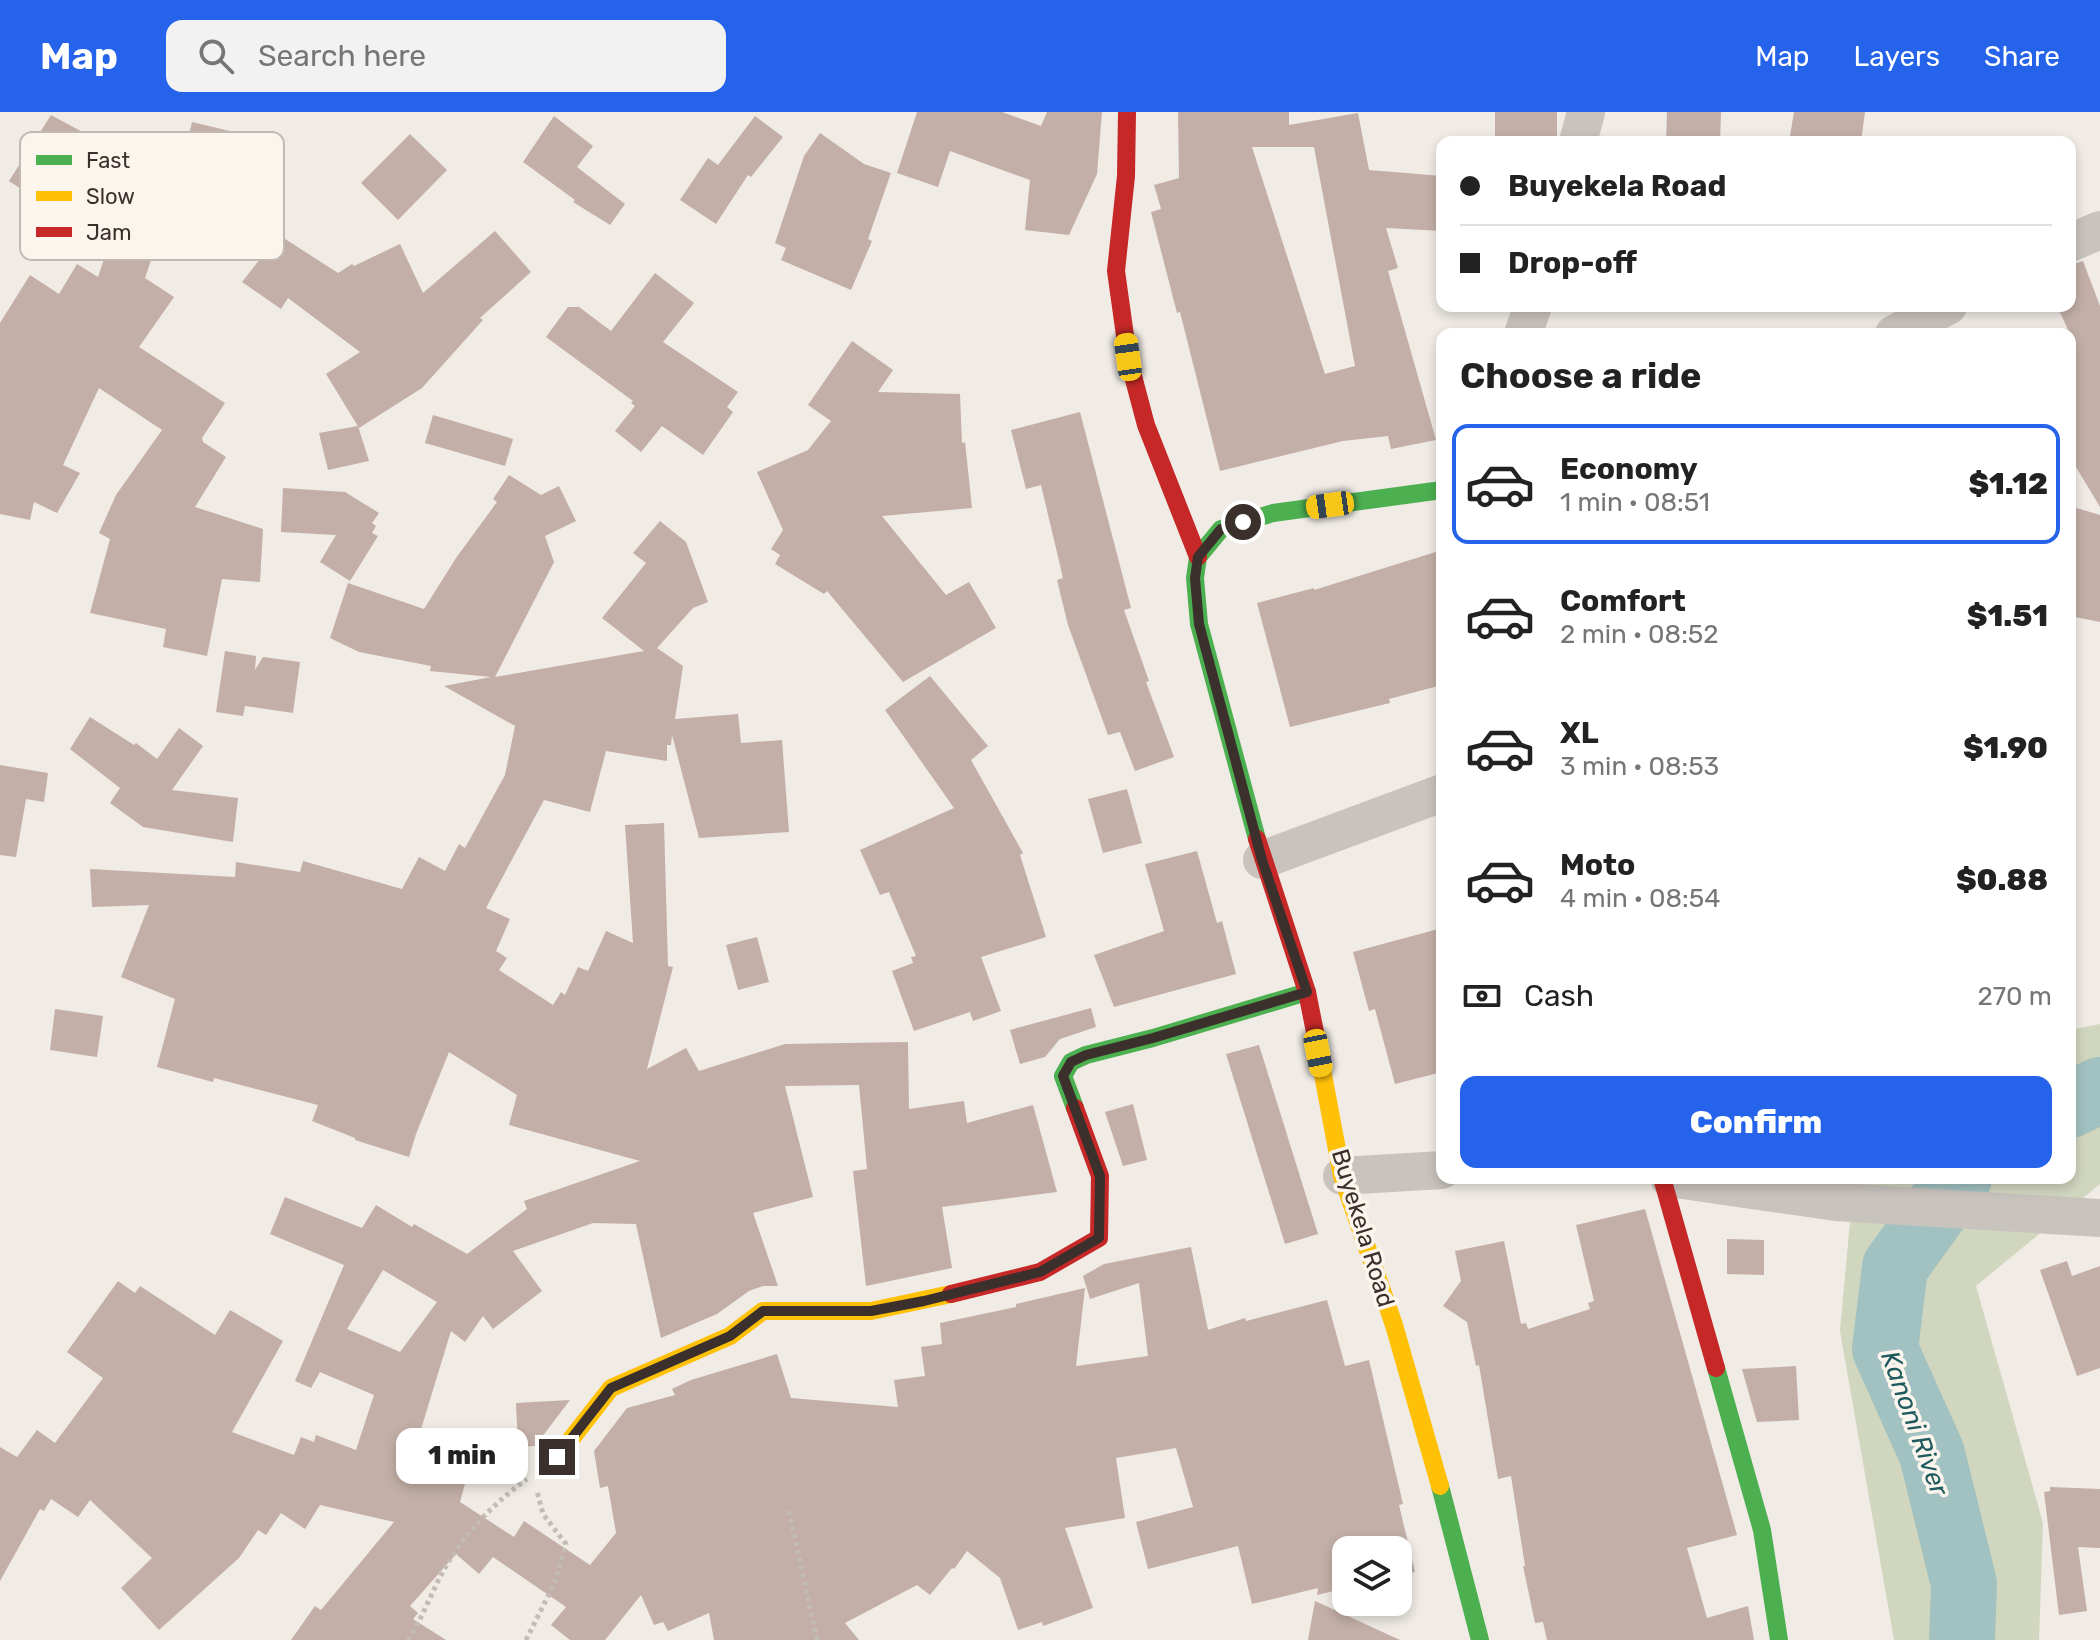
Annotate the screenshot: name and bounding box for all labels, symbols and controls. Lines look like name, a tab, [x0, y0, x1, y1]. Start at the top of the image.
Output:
search box	[166, 20, 726, 92]
text: Map	[40, 33, 118, 79]
icon: search	[194, 34, 238, 78]
text: Search here	[258, 38, 426, 74]
text: Map	[1755, 40, 1810, 73]
text: Layers	[1854, 40, 1940, 73]
text: Share	[1984, 40, 2060, 73]
legend	[20, 132, 284, 260]
text: Fast	[86, 147, 131, 174]
text: Buyekela Road	[1508, 168, 1726, 204]
text: Slow	[86, 183, 135, 210]
text: Jam	[86, 219, 132, 246]
text: Drop-off	[1508, 245, 1637, 281]
car	[1113, 332, 1143, 382]
text: Choose a ride	[1460, 354, 1701, 397]
icon: car	[1464, 448, 1536, 520]
text: Economy	[1560, 451, 1698, 487]
text: $1.12	[1968, 466, 2048, 502]
text: 1 min · 08:51	[1560, 487, 1710, 518]
car	[1305, 490, 1355, 520]
route start	[1225, 504, 1261, 540]
icon: car	[1464, 580, 1536, 652]
text: Comfort	[1560, 583, 1686, 619]
text: $1.51	[1967, 598, 2048, 634]
text: 2 min · 08:52	[1560, 619, 1719, 650]
icon: car	[1464, 712, 1536, 784]
text: XL	[1560, 715, 1599, 751]
text: $1.90	[1963, 730, 2048, 766]
text: 3 min · 08:53	[1560, 751, 1719, 782]
icon: car	[1464, 844, 1536, 916]
text: Moto	[1560, 847, 1635, 883]
text: $0.88	[1956, 862, 2048, 898]
text: 4 min · 08:54	[1560, 883, 1720, 914]
icon: cash	[1460, 974, 1504, 1018]
text: Cash	[1524, 978, 1594, 1014]
text: 270 m	[1977, 981, 2052, 1012]
car	[1302, 1027, 1334, 1079]
button: Confirm	[1460, 1076, 2052, 1168]
street label: Buyekela Road	[1326, 1146, 1400, 1310]
water label: Kanoni River	[1874, 1347, 1955, 1501]
callout: 1 min	[397, 1429, 529, 1485]
route end	[539, 1439, 575, 1475]
text: 1 min	[428, 1440, 496, 1471]
map controls	[1332, 1536, 1412, 1616]
button: layers	[1332, 1536, 1412, 1616]

